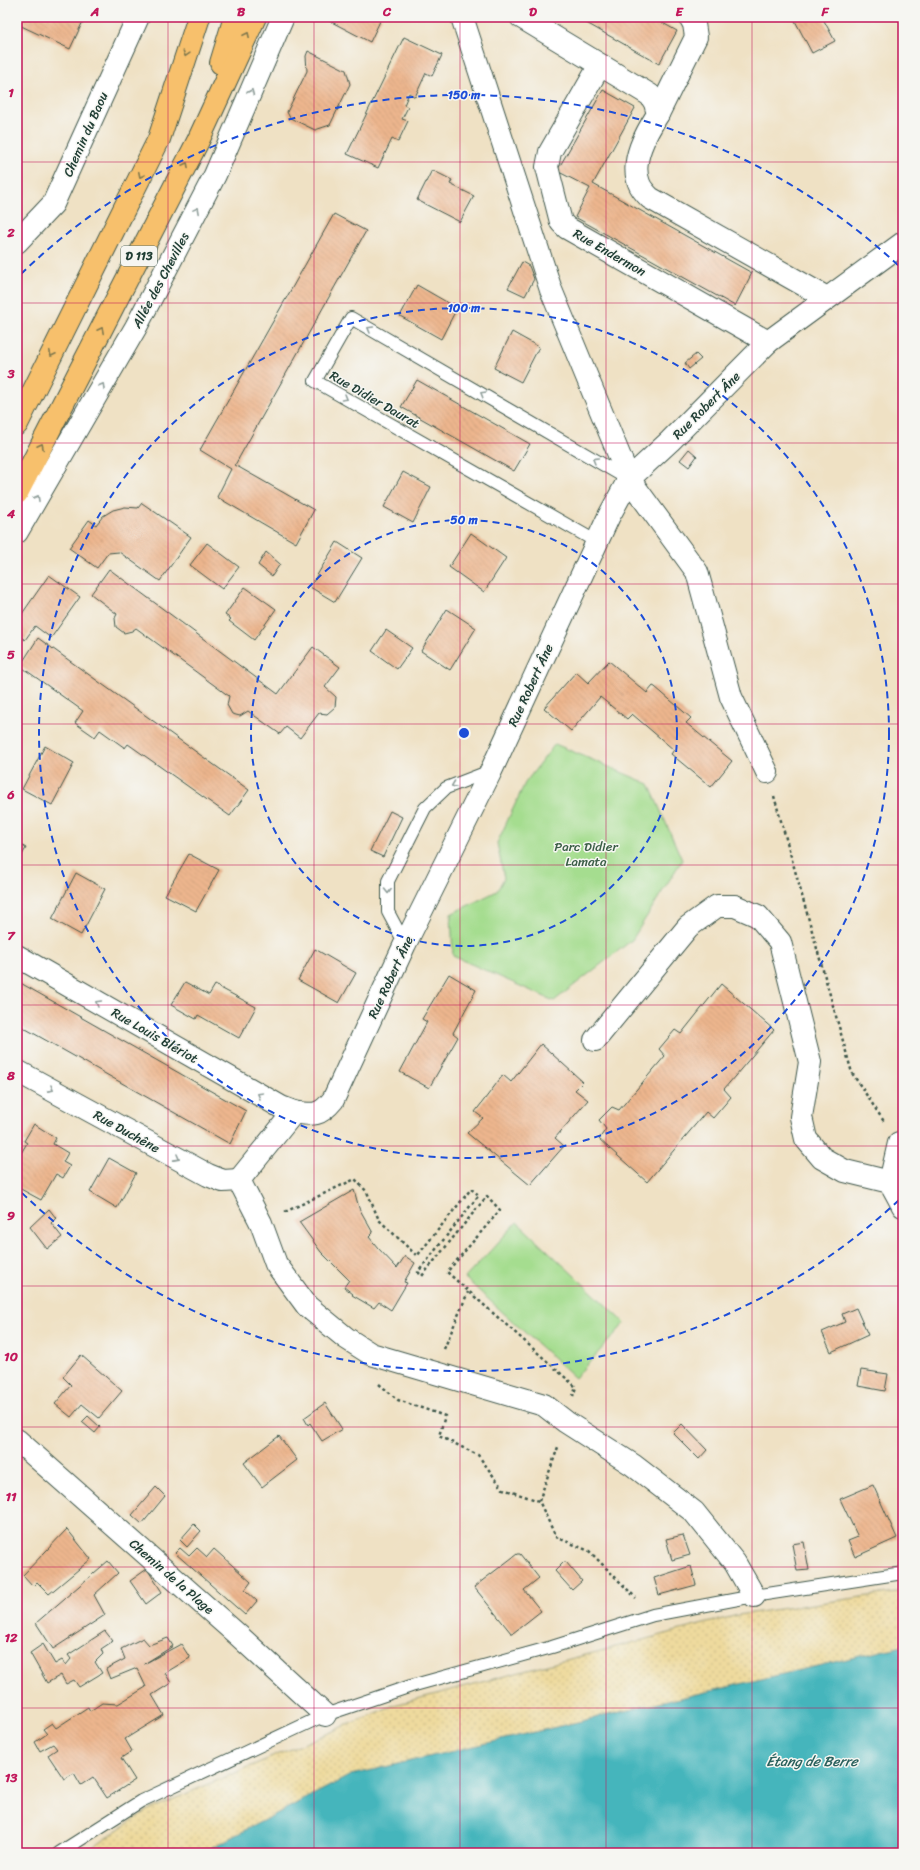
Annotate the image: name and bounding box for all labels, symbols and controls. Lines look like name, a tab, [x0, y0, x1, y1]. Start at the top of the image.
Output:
text: A	[90, 0, 99, 23]
text: B	[237, 0, 246, 23]
text: C	[382, 0, 392, 23]
text: D	[529, 0, 537, 23]
text: E	[675, 0, 684, 23]
text: F	[820, 0, 829, 23]
one-way arrow	[242, 31, 250, 38]
one-way arrow	[183, 50, 191, 57]
text: 1	[8, 81, 14, 104]
text: 150 m	[448, 84, 481, 106]
street label: Chemin du Baou	[56, 88, 115, 181]
one-way arrow	[246, 88, 254, 96]
one-way arrow	[181, 162, 188, 169]
one-way arrow	[138, 171, 145, 179]
one-way arrow	[192, 207, 200, 214]
text: 2	[6, 221, 15, 244]
street label: Rue Endermon	[569, 222, 651, 283]
street label: Allée des Chevilles	[125, 228, 196, 333]
road number: D 113	[121, 246, 157, 266]
text: 100 m	[448, 297, 481, 319]
one-way arrow	[96, 327, 103, 335]
one-way arrow	[367, 327, 374, 334]
one-way arrow	[49, 350, 56, 358]
text: 3	[6, 362, 15, 385]
street label: Rue Didier Daurat	[325, 364, 424, 435]
street label: Rue Robert Âne	[667, 365, 746, 445]
one-way arrow	[97, 383, 104, 390]
one-way arrow	[480, 392, 487, 399]
one-way arrow	[341, 393, 348, 400]
one-way arrow	[36, 443, 44, 450]
one-way arrow	[592, 457, 599, 464]
one-way arrow	[32, 495, 39, 502]
text: 4	[6, 502, 16, 525]
text: 50 m	[450, 509, 478, 531]
street label: Rue Robert Âne	[501, 640, 560, 731]
text: 5	[7, 643, 15, 666]
centre of rings	[457, 726, 471, 740]
one-way arrow	[451, 780, 458, 788]
text: 6	[6, 783, 15, 806]
park label: Parc Didier Lamata	[554, 835, 618, 873]
one-way arrow	[384, 888, 392, 894]
text: 7	[7, 924, 16, 947]
street label: Rue Robert Âne	[361, 932, 420, 1023]
one-way arrow	[95, 1000, 102, 1007]
street label: Rue Louis Blériot	[107, 1001, 203, 1070]
text: 8	[6, 1064, 15, 1087]
one-way arrow	[47, 1085, 54, 1092]
one-way arrow	[256, 1092, 264, 1099]
street label: Rue Duchêne	[89, 1104, 165, 1159]
one-way arrow	[173, 1154, 181, 1161]
text: 9	[7, 1204, 15, 1227]
text: 10	[4, 1345, 18, 1368]
text: 11	[5, 1485, 17, 1508]
street label: Chemin de la Plage	[124, 1533, 219, 1620]
text: 12	[4, 1626, 18, 1649]
water label: Étang de Berre	[766, 1749, 860, 1774]
text: 13	[5, 1766, 18, 1789]

